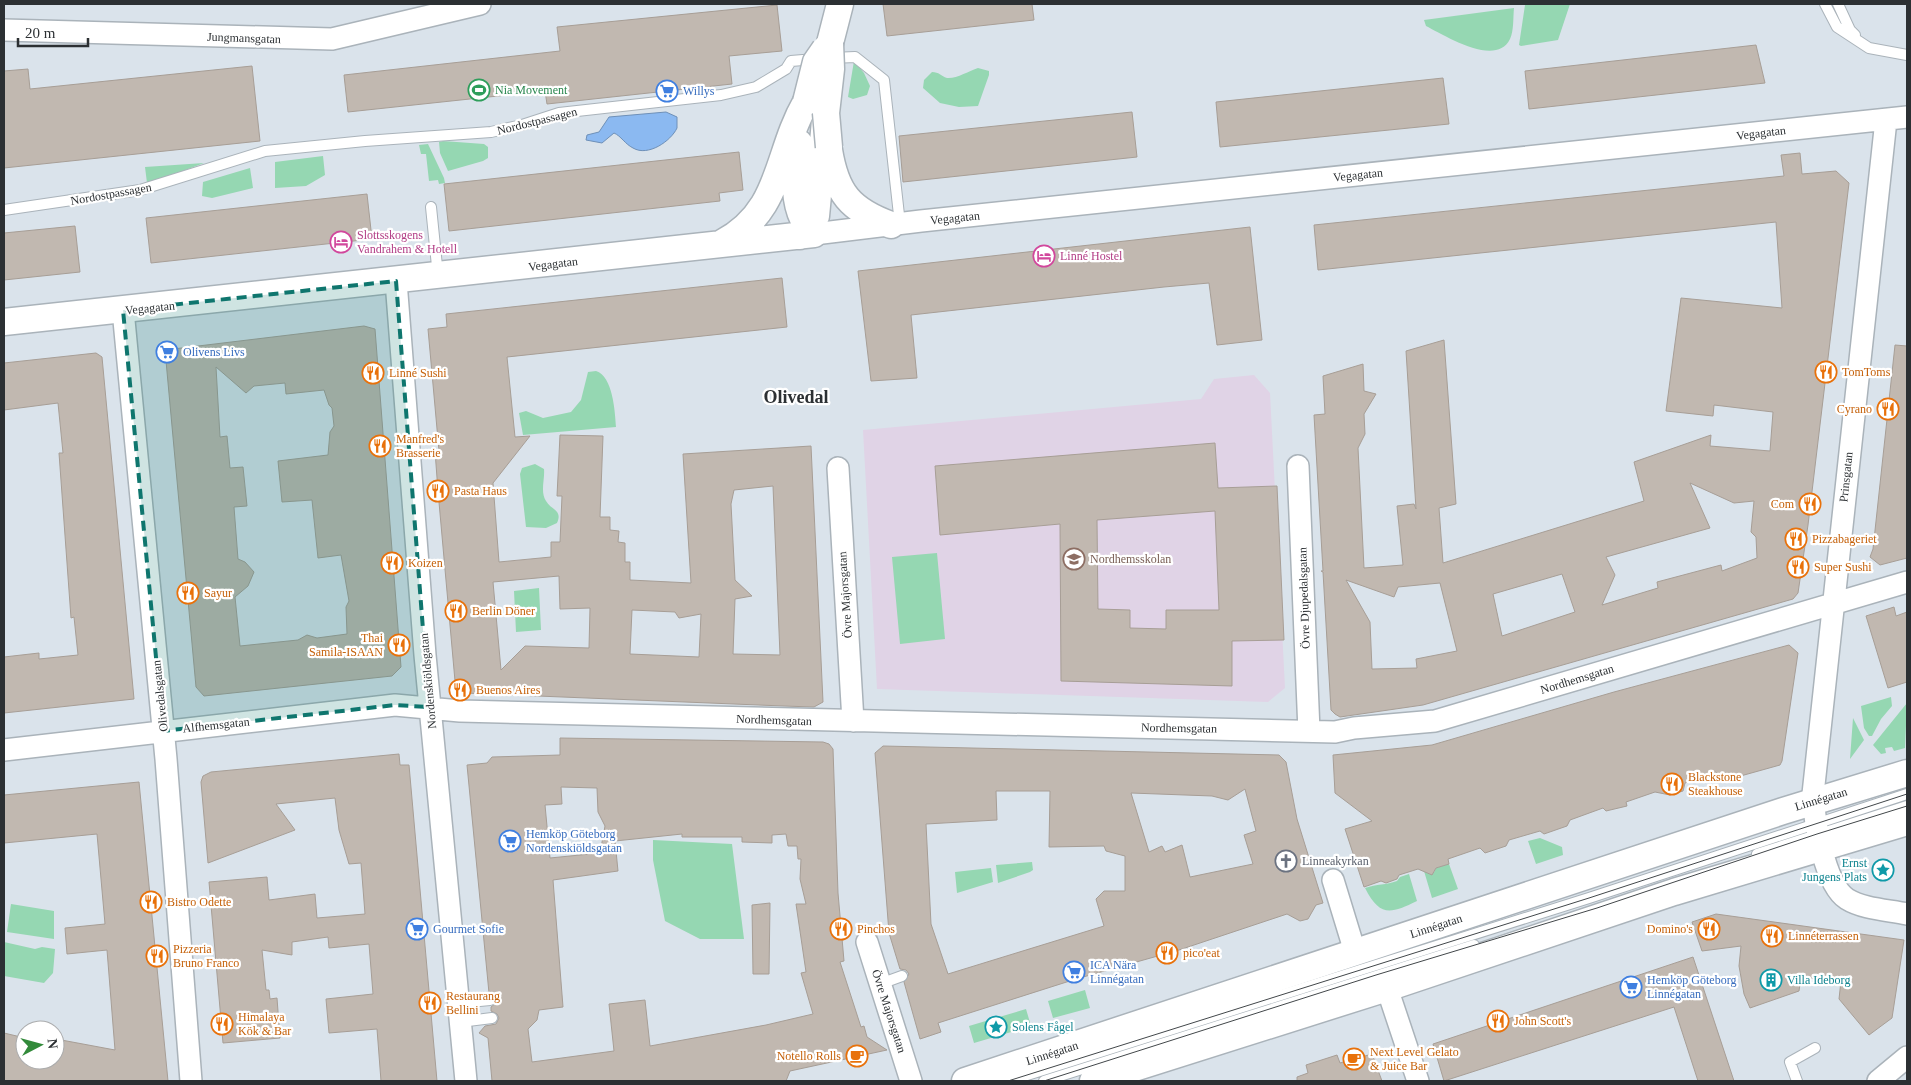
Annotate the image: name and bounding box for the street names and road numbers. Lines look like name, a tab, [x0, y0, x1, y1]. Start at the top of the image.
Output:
street label: Jungmansgatan	[207, 30, 281, 46]
street label: Nordostpassagen	[496, 104, 578, 138]
street label: Vegagatan	[1735, 123, 1787, 143]
street label: Vegagatan	[1332, 165, 1384, 185]
street label: Nordostpassagen	[69, 180, 153, 208]
street label: Vegagatan	[929, 208, 981, 228]
street label: Vegagatan	[527, 254, 579, 274]
street label: Vegagatan	[124, 298, 176, 318]
street label: Prinsgatan	[1836, 451, 1856, 503]
street label: Övre Djupedalsgatan	[1295, 547, 1313, 649]
street label: Övre Majorsgatan	[835, 551, 855, 639]
street label: Nordenskiöldsgatan	[417, 633, 439, 729]
street label: Olivedalsgatan	[149, 659, 171, 733]
street label: Nordhemsgatan	[1539, 661, 1615, 697]
street label: Nordhemsgatan	[736, 712, 812, 728]
street label: Alfhemsgatan	[182, 715, 250, 735]
street label: Nordhemsgatan	[1141, 720, 1217, 736]
street label: Linnégatan	[1793, 784, 1849, 814]
street label: Linnégatan	[1408, 911, 1464, 941]
street label: Övre Majorsgatan	[869, 967, 909, 1055]
street label: Linnégatan	[1024, 1038, 1080, 1068]

